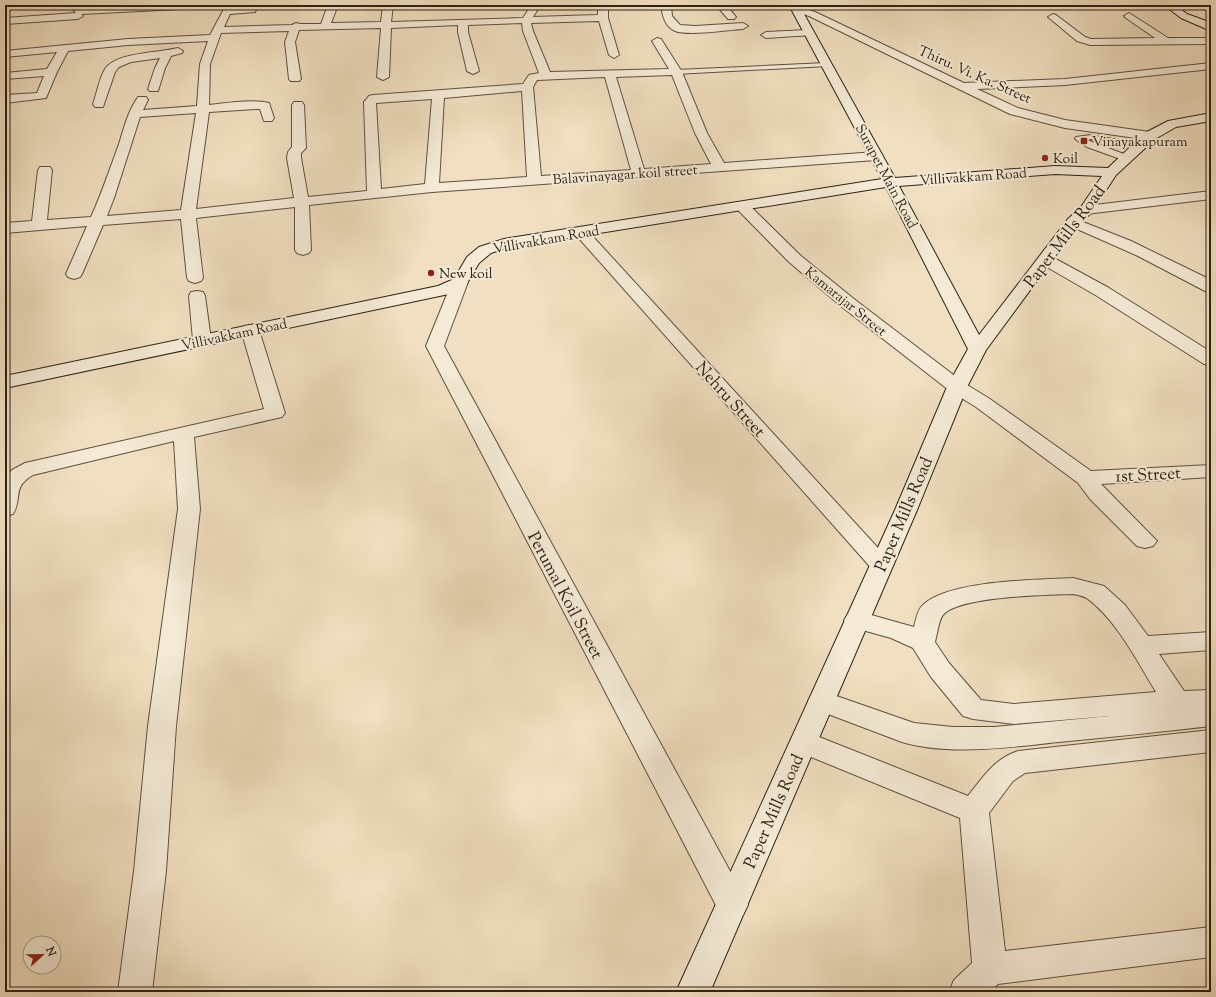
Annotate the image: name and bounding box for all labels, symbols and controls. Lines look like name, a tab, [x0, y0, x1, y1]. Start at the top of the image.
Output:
street label: Thiru. Vi. Ka. Street	[914, 42, 1034, 110]
street label: Surapet Main Road	[849, 121, 921, 233]
place label: Vinayakapuram	[1092, 133, 1188, 153]
marker: Vinayakapuram	[1079, 136, 1089, 146]
place label: Koil	[1053, 150, 1078, 170]
marker: Koil	[1040, 153, 1050, 163]
street label: Balavinayagar koil street	[552, 161, 698, 191]
street label: Villivakkam Road	[919, 164, 1028, 192]
street label: Paper Mills Road	[1019, 181, 1112, 293]
street label: Villivakkam Road	[492, 222, 601, 260]
street label: Kamarajar Street	[799, 263, 890, 342]
place label: New koil	[439, 265, 493, 285]
marker: New koil	[426, 268, 436, 278]
street label: Villivakkam Road	[180, 315, 289, 357]
street label: Nehru Street	[689, 357, 770, 444]
street label: Paper Mills Road	[870, 453, 940, 576]
street label: 1st Street	[1115, 462, 1182, 490]
street label: Perumal Koil Street	[521, 528, 608, 664]
street label: Paper Mills Road	[739, 750, 811, 873]
north arrow	[22, 935, 62, 975]
text: N	[41, 944, 59, 959]

